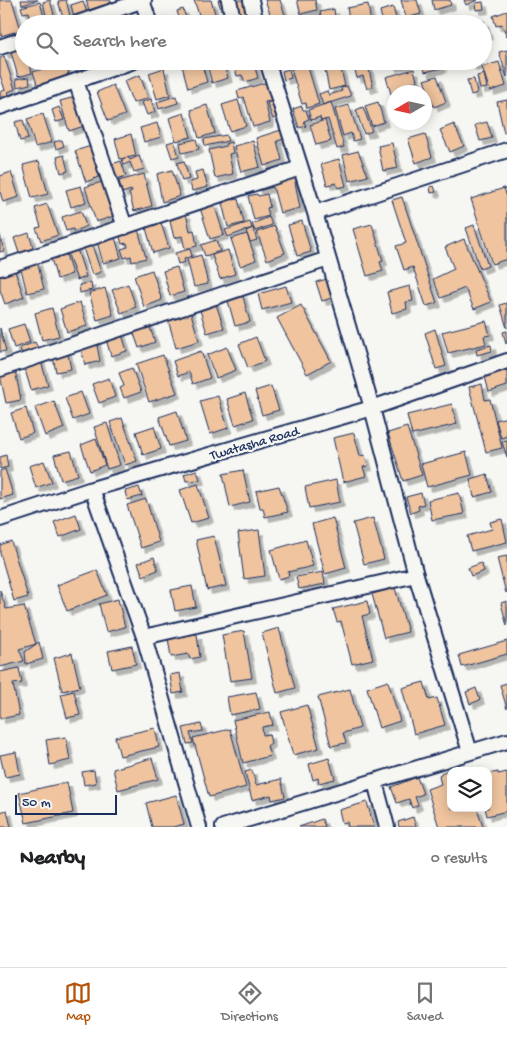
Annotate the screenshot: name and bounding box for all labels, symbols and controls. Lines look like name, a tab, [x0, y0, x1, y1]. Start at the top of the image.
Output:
search box	[15, 15, 492, 70]
icon: search	[33, 29, 61, 57]
text: Search here	[73, 31, 167, 54]
north arrow	[387, 85, 432, 130]
street label: Twatasha Road	[207, 423, 303, 466]
map controls	[447, 767, 492, 812]
button: layers	[447, 767, 492, 812]
scale bar	[15, 792, 118, 815]
text: 50 m	[22, 795, 51, 812]
text: Nearby	[20, 847, 85, 872]
text: 0 results	[431, 850, 487, 869]
tab: Map	[64, 979, 92, 1026]
tab: Directions	[221, 979, 278, 1026]
tab: Saved	[407, 979, 443, 1026]

